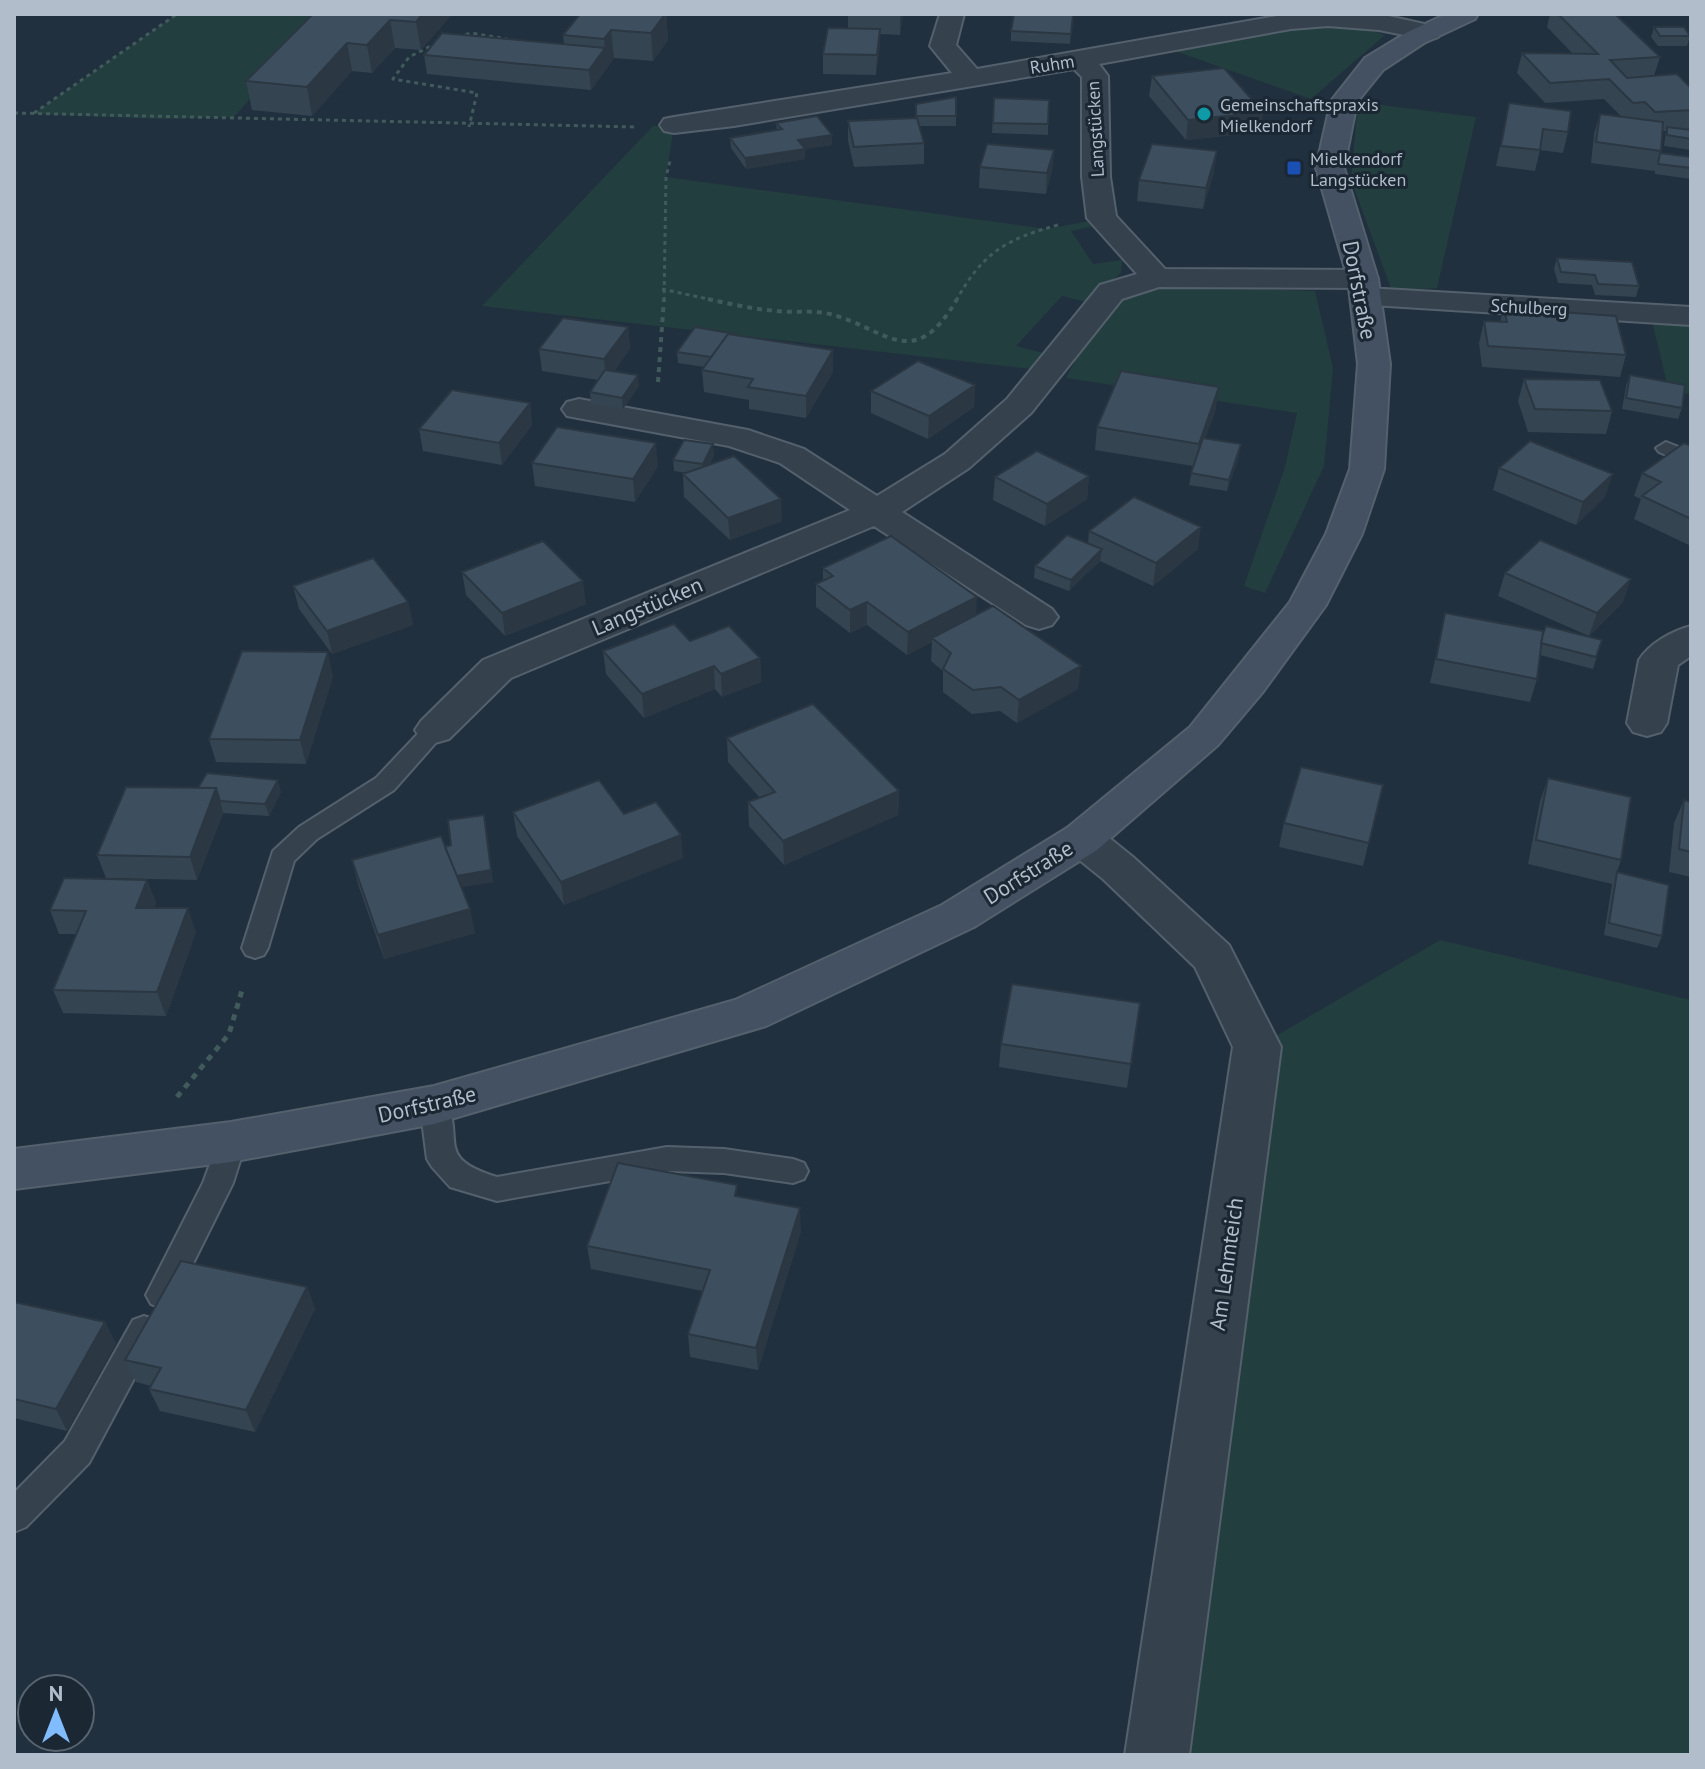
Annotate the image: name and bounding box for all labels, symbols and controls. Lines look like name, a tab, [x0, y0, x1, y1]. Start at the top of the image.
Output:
street label: Ruhm	[1028, 49, 1076, 79]
street label: Langstücken	[1081, 80, 1109, 178]
place label: Gemeinschaftspraxis Mielkendorf	[1220, 93, 1379, 137]
marker: Gemeinschaftspraxis Mielkendorf	[1195, 105, 1213, 123]
place label: Mielkendorf Langstücken	[1310, 147, 1406, 191]
marker: Mielkendorf Langstücken	[1285, 159, 1303, 177]
street label: Dorfstraße	[1337, 238, 1383, 342]
street label: Schulberg	[1490, 293, 1568, 321]
street label: Langstücken	[587, 570, 707, 642]
street label: Dorfstraße	[978, 834, 1078, 910]
street label: Dorfstraße	[375, 1079, 479, 1129]
street label: Am Lehmteich	[1203, 1196, 1249, 1332]
north arrow	[16, 1673, 96, 1753]
text: N	[49, 1679, 63, 1707]

